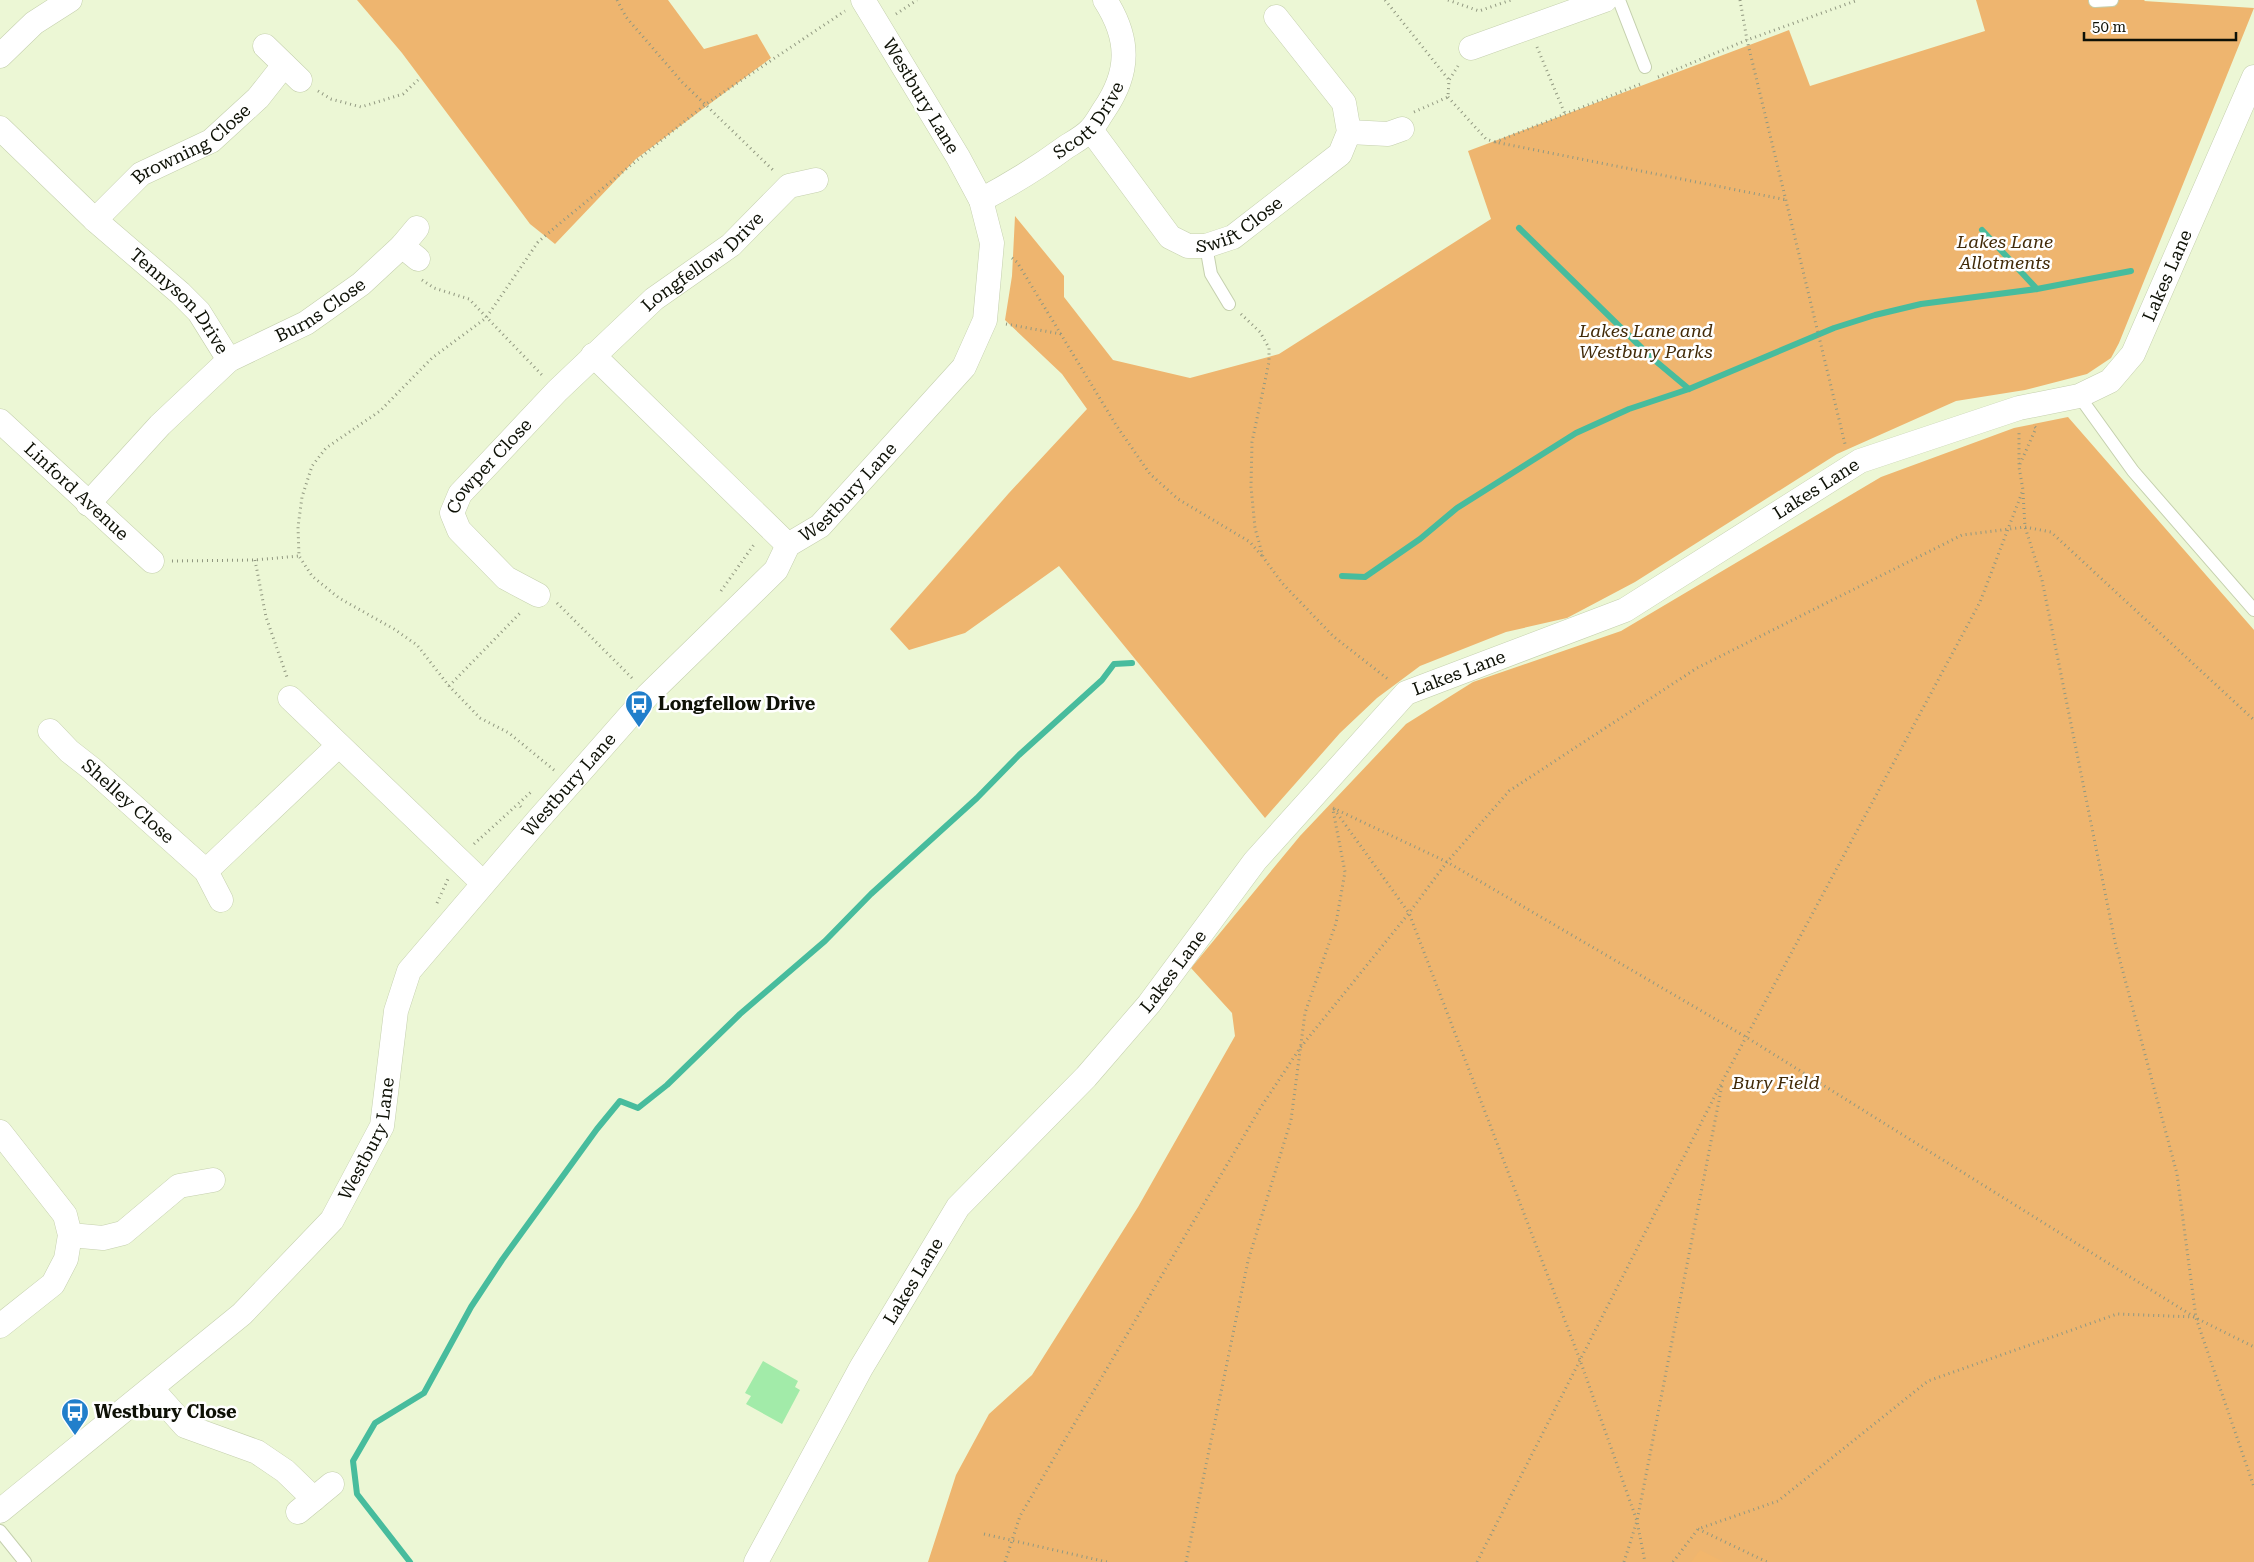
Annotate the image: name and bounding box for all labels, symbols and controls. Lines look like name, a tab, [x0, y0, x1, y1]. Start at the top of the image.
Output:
scale bar	[2084, 10, 2236, 42]
text: 50 m	[2092, 18, 2127, 36]
street label: Westbury Lane	[879, 34, 964, 157]
street label: Scott Drive	[1049, 78, 1128, 163]
street label: Browning Close	[127, 99, 255, 188]
street label: Swift Close	[1196, 192, 1286, 256]
street label: Longfellow Drive	[637, 207, 768, 315]
street label: Lakes Lane	[2138, 226, 2196, 324]
park label: Lakes Lane Allotments	[1956, 231, 2053, 273]
street label: Tennyson Drive	[126, 244, 233, 358]
street label: Burns Close	[272, 273, 369, 346]
park label: Lakes Lane and Westbury Parks	[1578, 320, 1713, 362]
street label: Cowper Close	[442, 414, 536, 517]
street label: Linford Avenue	[20, 438, 133, 544]
street label: Westbury Lane	[795, 438, 901, 546]
street label: Lakes Lane	[1769, 453, 1863, 523]
street label: Lakes Lane	[1409, 645, 1508, 700]
bus stop icon: Longfellow Drive	[624, 689, 654, 728]
place label: Longfellow Drive	[658, 693, 816, 714]
street label: Westbury Lane	[517, 728, 620, 841]
street label: Shelley Close	[78, 754, 179, 848]
street label: Lakes Lane	[1135, 926, 1210, 1017]
park label: Bury Field	[1731, 1072, 1820, 1093]
street label: Westbury Lane	[334, 1076, 398, 1203]
street label: Lakes Lane	[879, 1234, 947, 1328]
bus stop icon: Westbury Close	[60, 1397, 90, 1436]
place label: Westbury Close	[94, 1401, 237, 1422]

